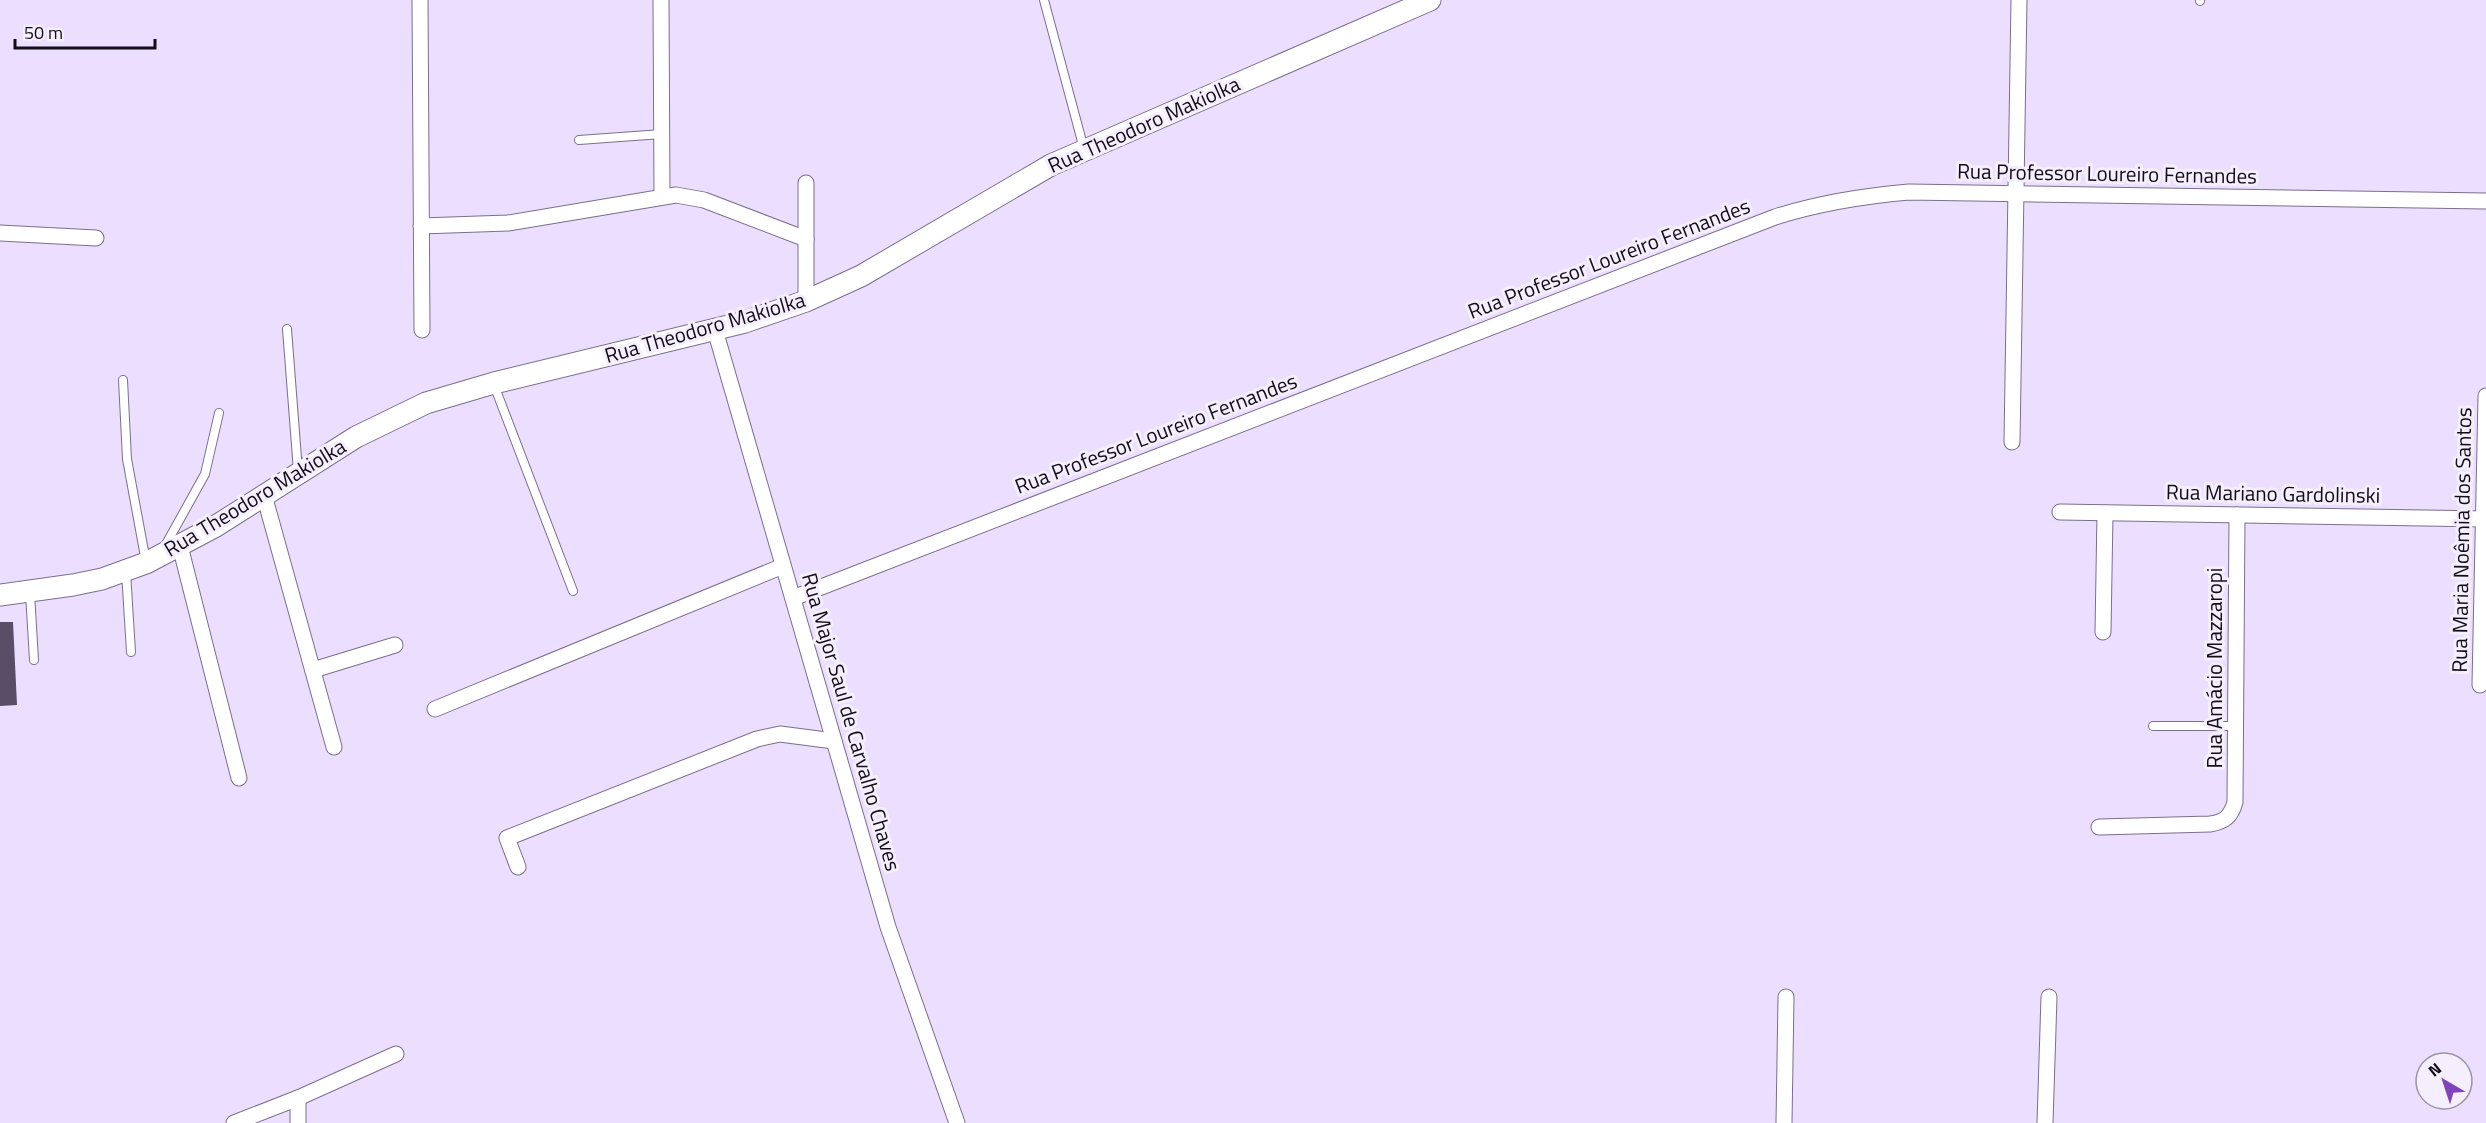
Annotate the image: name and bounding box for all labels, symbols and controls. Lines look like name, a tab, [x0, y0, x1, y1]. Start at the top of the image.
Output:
scale bar	[15, 12, 154, 50]
text: 50 m	[24, 19, 63, 46]
street label: Rua Theodoro Makiolka	[1042, 67, 1245, 181]
street label: Rua Professor Loureiro Fernandes	[1957, 154, 2257, 192]
street label: Rua Professor Loureiro Fernandes	[1463, 189, 1754, 327]
street label: Rua Theodoro Makiolka	[601, 283, 809, 371]
street label: Rua Professor Loureiro Fernandes	[1010, 364, 1301, 502]
street label: Rua Maria Noêmia dos Santos	[2443, 407, 2479, 673]
street label: Rua Theodoro Makiolka	[157, 430, 352, 564]
street label: Rua Mariano Gardolinski	[2166, 475, 2381, 511]
street label: Rua Amácio Mazzaropi	[2198, 568, 2230, 768]
street label: Rua Major Saul de Carvalho Chaves	[794, 569, 910, 874]
north arrow	[2414, 1051, 2474, 1111]
text: N	[2423, 1057, 2446, 1082]

